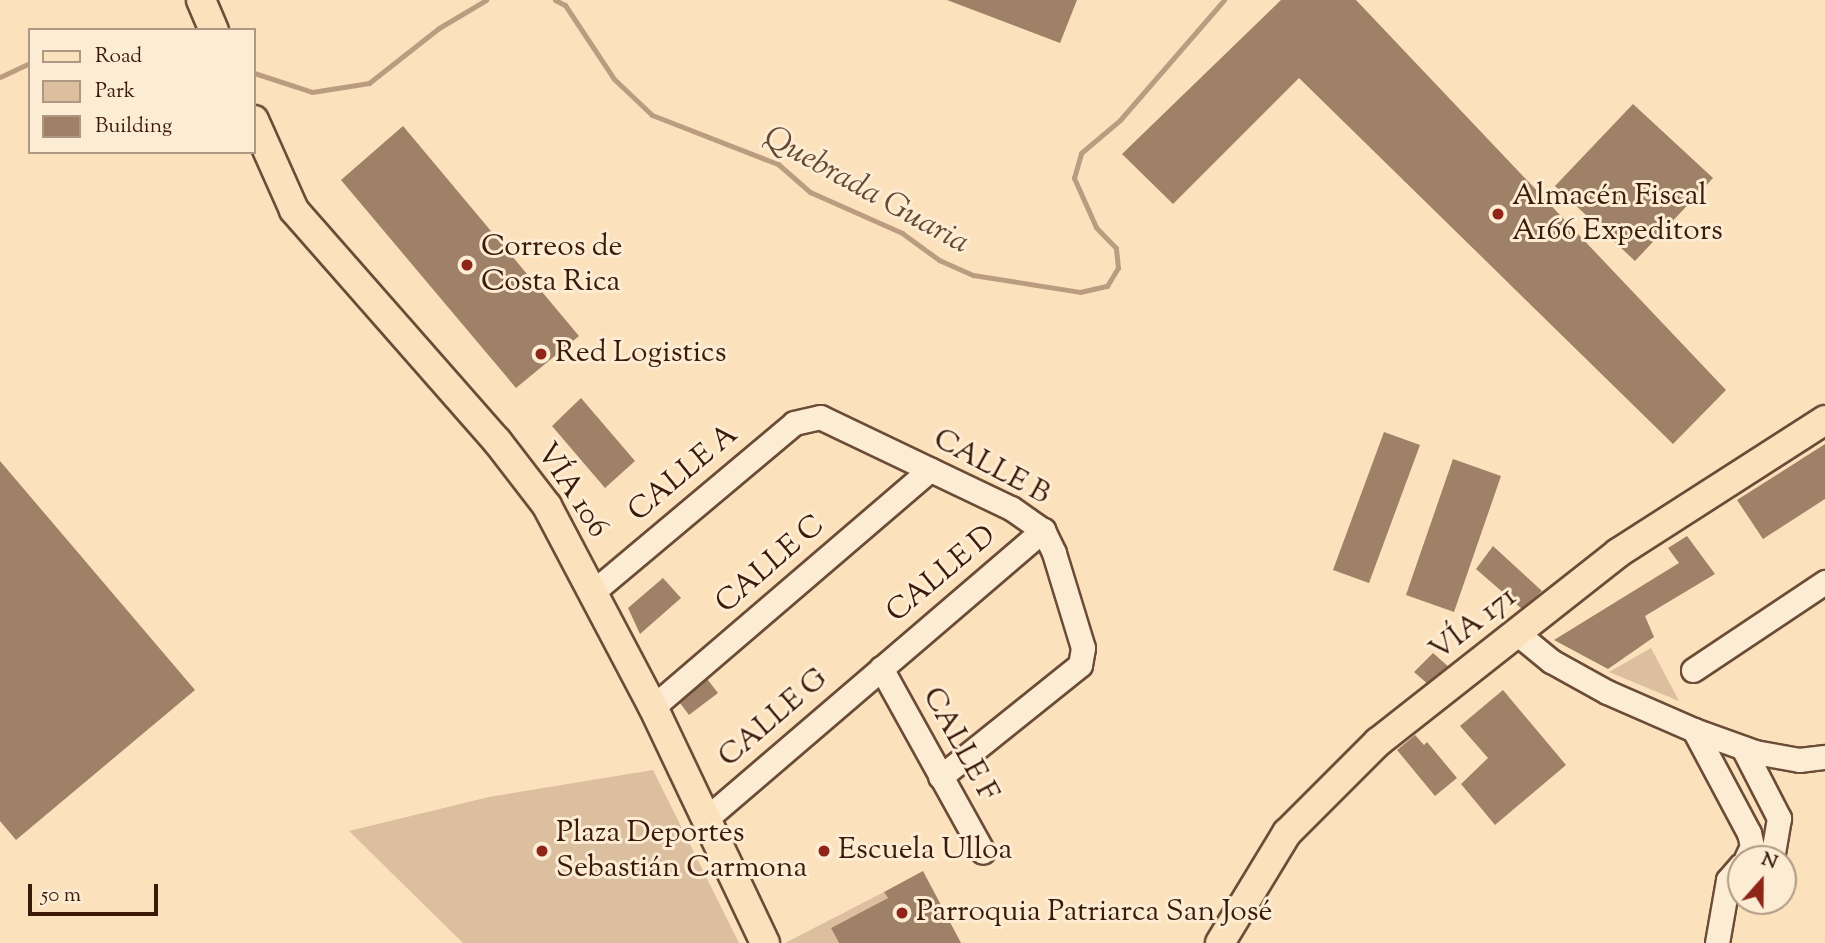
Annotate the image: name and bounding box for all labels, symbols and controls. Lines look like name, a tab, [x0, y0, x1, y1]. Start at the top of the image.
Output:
legend	[28, 28, 256, 154]
text: Road	[95, 42, 142, 72]
text: Park	[95, 77, 135, 107]
text: Building	[95, 112, 172, 142]
water label: Quebrada Guaria	[757, 119, 975, 263]
place label: Almacén Fiscal A166 Expeditors	[1512, 179, 1723, 249]
marker: Almacén Fiscal A166 Expeditors	[1490, 206, 1506, 222]
place label: Correos de Costa Rica	[481, 230, 622, 300]
marker: Correos de Costa Rica	[459, 257, 475, 273]
place label: Red Logistics	[555, 336, 726, 372]
marker: Red Logistics	[533, 346, 549, 362]
street label: CALLE A	[622, 418, 746, 530]
street label: CALLE B	[927, 422, 1055, 514]
street label: VÍA 106	[527, 437, 615, 545]
street label: CALLE C	[709, 508, 833, 622]
street label: CALLE D	[880, 519, 1004, 631]
street label: VÍA 171	[1423, 580, 1525, 670]
street label: CALLE G	[712, 662, 836, 776]
street label: CALLE F	[913, 682, 1005, 808]
place label: Plaza Deportes Sebastián Carmona	[556, 816, 807, 886]
place label: Escuela Ulloa	[838, 833, 1012, 869]
marker: Plaza Deportes Sebastián Carmona	[534, 843, 550, 859]
marker: Escuela Ulloa	[816, 843, 832, 859]
north arrow	[1727, 845, 1797, 915]
text: N	[1757, 846, 1781, 877]
scale bar	[32, 870, 161, 914]
text: 50 m	[41, 881, 81, 911]
place label: Parroquia Patriarca San José	[916, 895, 1273, 931]
marker: Parroquia Patriarca San José	[894, 905, 910, 921]

